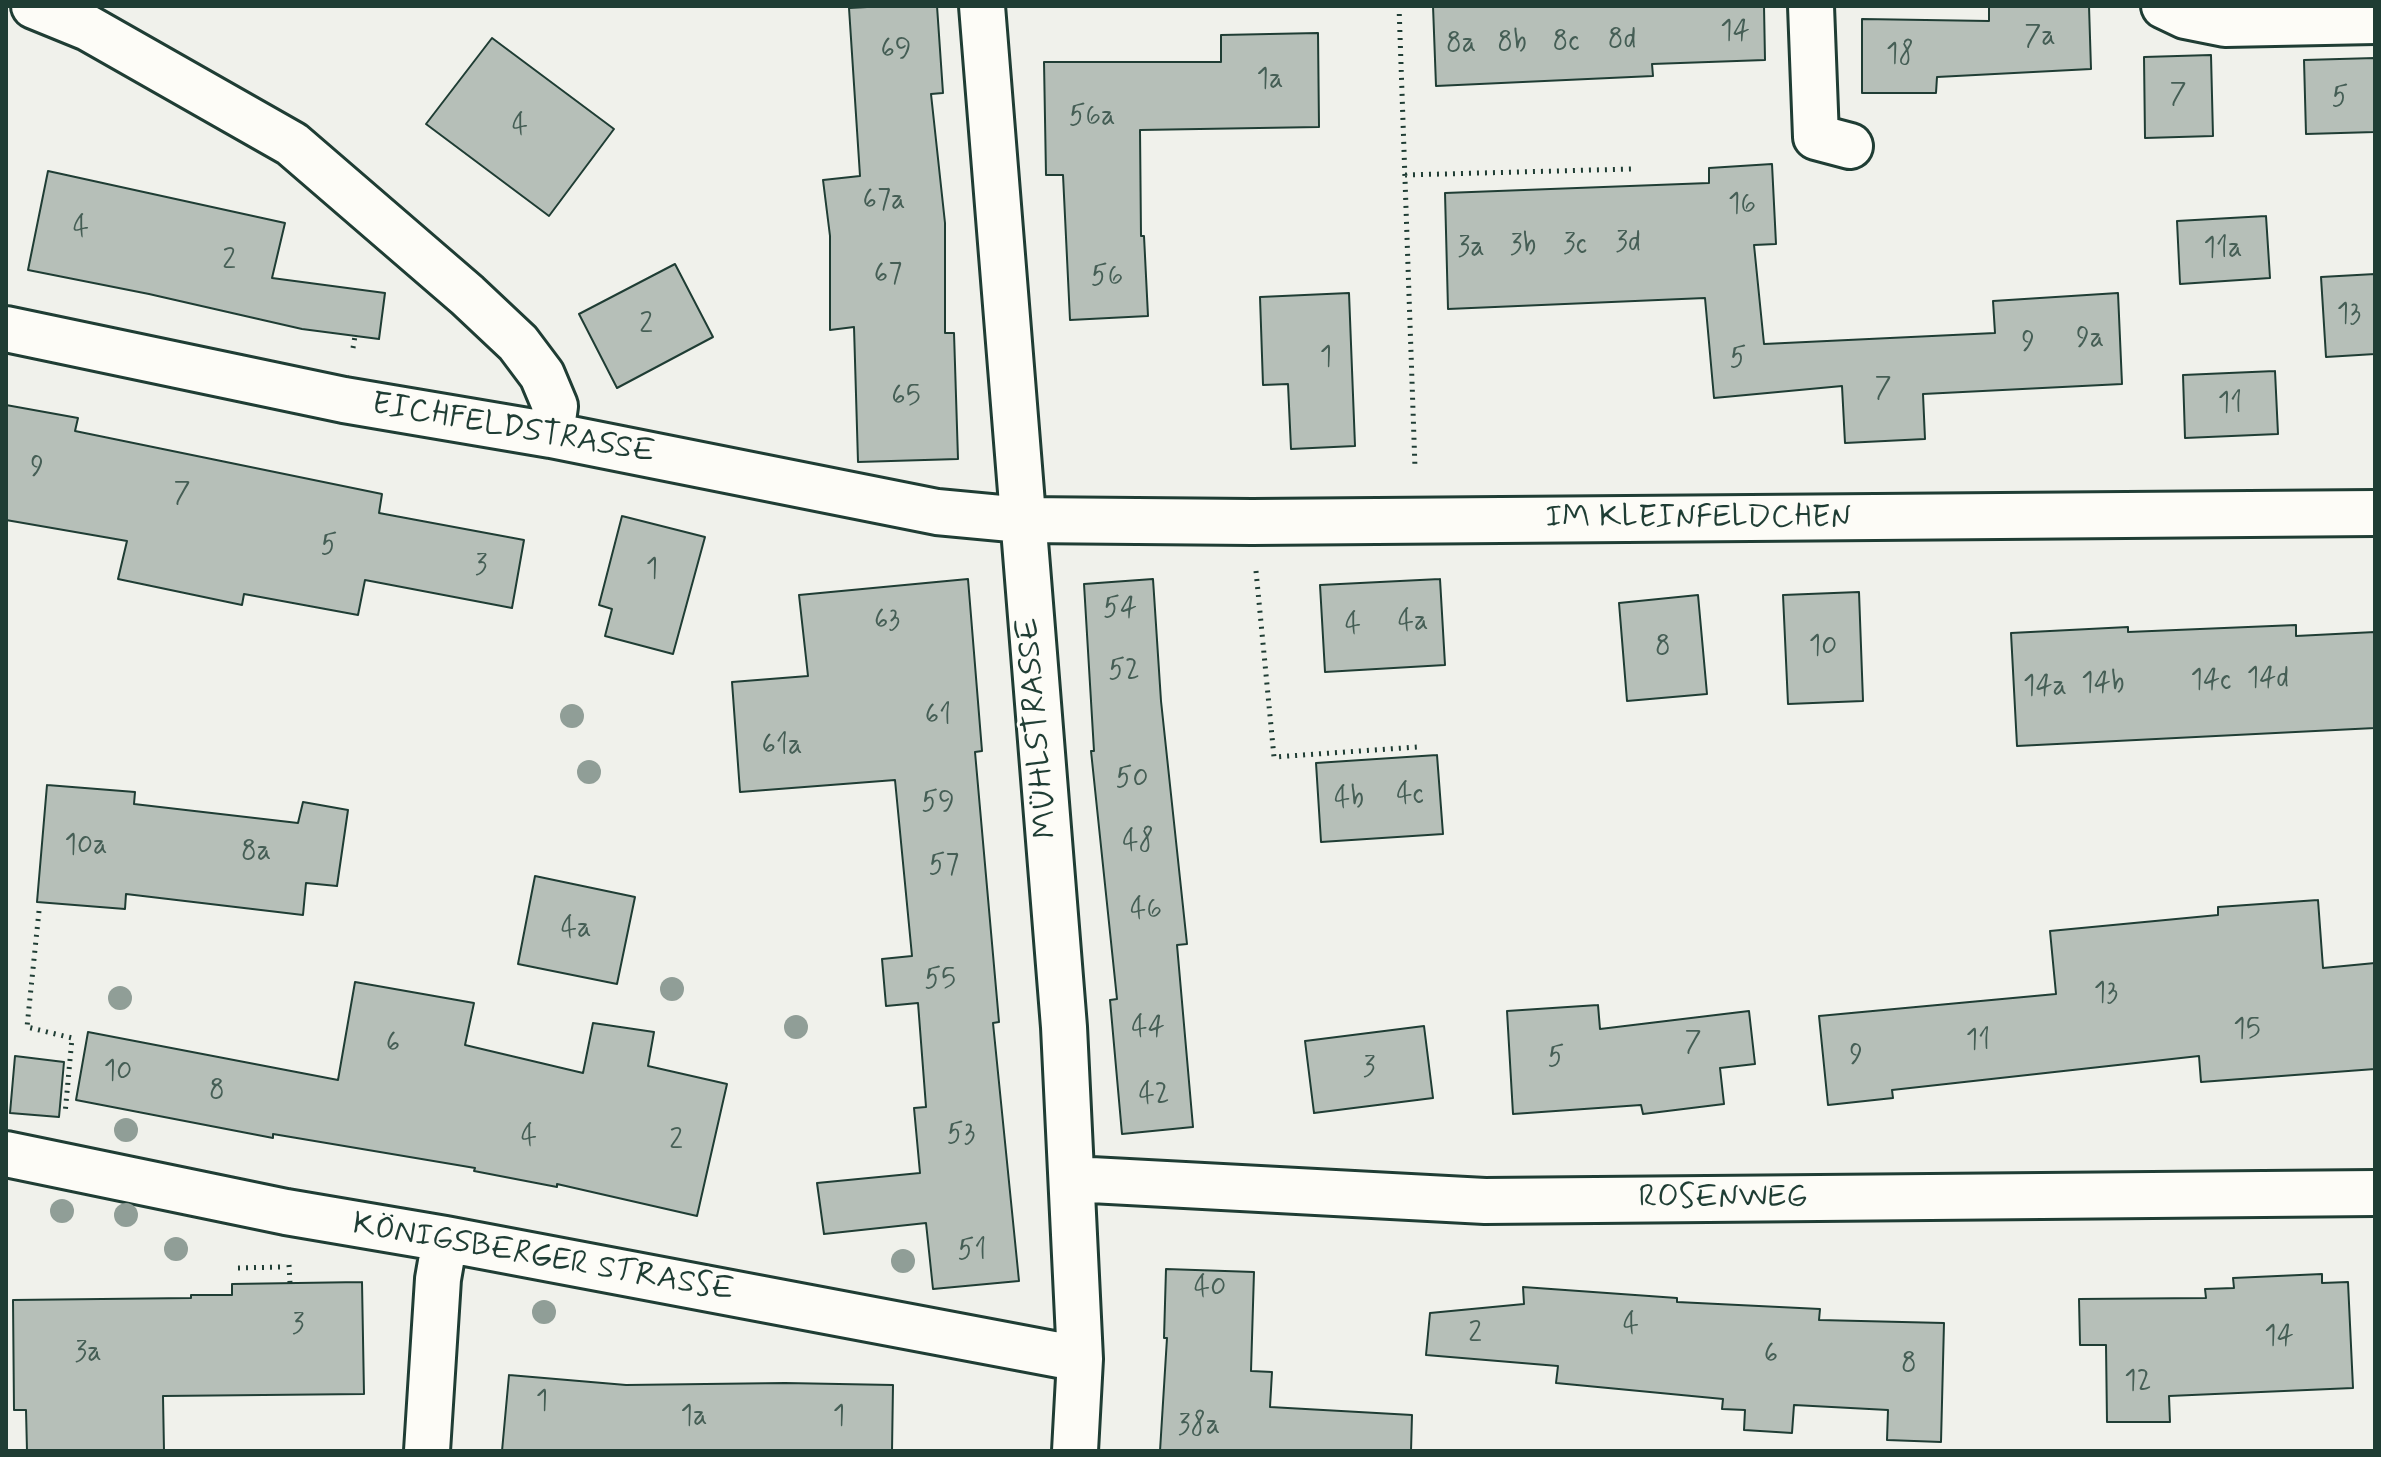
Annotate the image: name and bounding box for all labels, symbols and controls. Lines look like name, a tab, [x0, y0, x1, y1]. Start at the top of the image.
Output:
house number: 14	[1720, 16, 1750, 50]
house number: 7a	[2024, 21, 2056, 55]
house number: 8d	[1608, 24, 1636, 58]
house number: 8c	[1552, 26, 1580, 60]
house number: 8b	[1497, 27, 1527, 61]
house number: 8a	[1446, 28, 1476, 62]
house number: 69	[880, 34, 912, 68]
house number: 18	[1886, 39, 1914, 73]
house number: 1a	[1257, 64, 1283, 98]
house number: 7	[2170, 79, 2186, 113]
house number: 5	[2332, 82, 2348, 116]
house number: 56a	[1069, 101, 1115, 135]
house number: 4	[512, 110, 528, 144]
house number: 67a	[863, 185, 905, 219]
house number: 16	[1728, 189, 1756, 223]
house number: 4	[73, 212, 89, 246]
house number: 3d	[1615, 227, 1641, 261]
house number: 3c	[1563, 229, 1587, 263]
house number: 3b	[1510, 230, 1536, 264]
house number: 3a	[1457, 232, 1485, 266]
house number: 11a	[2204, 233, 2242, 267]
house number: 2	[222, 245, 236, 279]
house number: 67	[874, 259, 902, 293]
house number: 56	[1091, 261, 1123, 295]
house number: 13	[2337, 299, 2361, 333]
house number: 2	[639, 309, 653, 343]
house number: 9a	[2076, 323, 2104, 357]
house number: 9	[2021, 327, 2035, 361]
house number: 1	[1320, 342, 1332, 376]
house number: 5	[1730, 343, 1746, 377]
house number: 7	[1875, 373, 1891, 407]
house number: 65	[891, 381, 921, 415]
street label: EICHFELDSTRASSE	[368, 386, 658, 474]
house number: 11	[2218, 388, 2242, 422]
house number: 9	[30, 452, 44, 486]
house number: 7	[174, 478, 190, 512]
street label: IM KLEINFELDCHEN	[1545, 500, 1851, 538]
house number: 5	[321, 530, 337, 564]
house number: 3	[475, 550, 487, 584]
house number: 1	[646, 554, 658, 588]
house number: 54	[1103, 593, 1137, 627]
house number: 63	[874, 605, 900, 639]
house number: 4a	[1398, 606, 1428, 640]
house number: 4	[1345, 609, 1361, 643]
street label: MÜHLSTRASSE	[1010, 616, 1068, 840]
house number: 8	[1655, 631, 1671, 665]
house number: 10	[1809, 631, 1837, 665]
house number: 52	[1108, 655, 1140, 689]
house number: 14d	[2247, 663, 2289, 697]
house number: 14c	[2191, 665, 2231, 699]
house number: 14b	[2081, 668, 2125, 702]
house number: 14a	[2023, 671, 2067, 705]
house number: 61	[925, 700, 951, 734]
house number: 61a	[762, 730, 802, 764]
house number: 50	[1116, 763, 1148, 797]
house number: 4c	[1396, 779, 1424, 813]
house number: 4b	[1334, 783, 1364, 817]
house number: 59	[921, 787, 955, 821]
house number: 48	[1122, 826, 1154, 860]
house number: 10a	[65, 830, 107, 864]
house number: 8a	[241, 836, 271, 870]
house number: 57	[929, 850, 959, 884]
house number: 46	[1130, 894, 1162, 928]
house number: 4a	[561, 913, 591, 947]
house number: 55	[924, 964, 956, 998]
house number: 13	[2094, 978, 2118, 1012]
house number: 44	[1131, 1012, 1165, 1046]
house number: 15	[2233, 1014, 2261, 1048]
house number: 11	[1966, 1025, 1990, 1059]
house number: 7	[1685, 1027, 1701, 1061]
house number: 6	[386, 1028, 400, 1062]
house number: 9	[1849, 1040, 1863, 1074]
house number: 5	[1548, 1042, 1564, 1076]
house number: 3	[1363, 1052, 1375, 1086]
house number: 10	[104, 1056, 132, 1090]
house number: 8	[209, 1075, 225, 1109]
house number: 42	[1138, 1079, 1170, 1113]
house number: 53	[947, 1119, 975, 1153]
house number: 4	[521, 1121, 537, 1155]
house number: 2	[669, 1125, 683, 1159]
street label: ROSENWEG	[1639, 1180, 1807, 1218]
street label: KÖNIGSBERGER STRASSE	[349, 1207, 737, 1311]
house number: 51	[958, 1235, 986, 1269]
house number: 40	[1194, 1272, 1226, 1306]
house number: 3	[292, 1309, 304, 1343]
house number: 4	[1623, 1309, 1639, 1343]
house number: 2	[1468, 1318, 1482, 1352]
house number: 14	[2264, 1321, 2294, 1355]
house number: 3a	[74, 1337, 102, 1371]
house number: 6	[1764, 1339, 1778, 1373]
house number: 8	[1901, 1348, 1917, 1382]
house number: 12	[2124, 1366, 2152, 1400]
house number: 1	[536, 1386, 548, 1420]
house number: 1a	[681, 1401, 707, 1435]
house number: 1	[833, 1401, 845, 1435]
house number: 38a	[1178, 1410, 1220, 1444]

